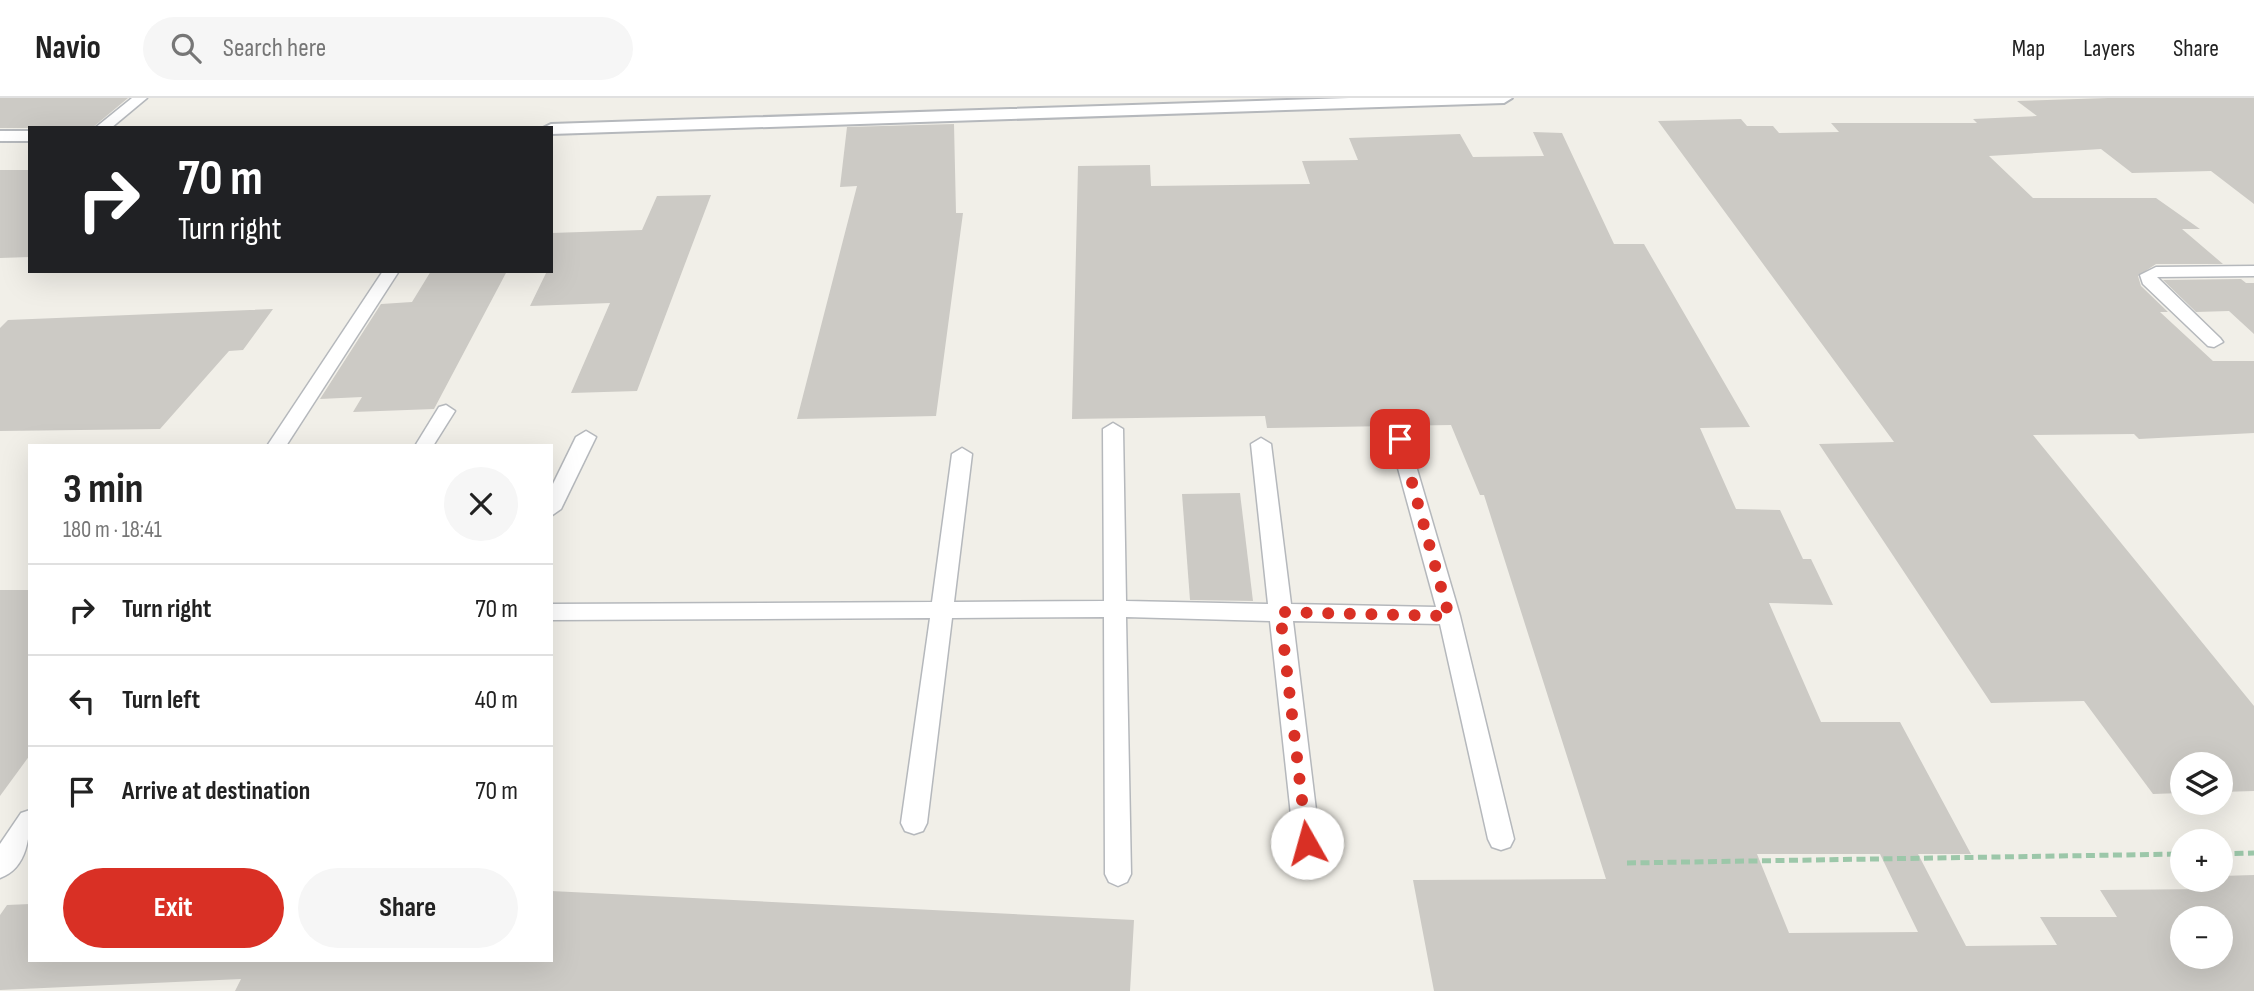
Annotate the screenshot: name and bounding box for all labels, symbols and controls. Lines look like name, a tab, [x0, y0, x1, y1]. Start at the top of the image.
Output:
search box	[143, 17, 633, 80]
text: Navio	[35, 28, 101, 68]
icon: search	[167, 29, 205, 67]
text: Search here	[223, 33, 326, 64]
text: Map	[2012, 34, 2045, 63]
text: Layers	[2083, 34, 2135, 63]
text: Share	[2173, 34, 2219, 63]
text: 70 m	[178, 150, 263, 209]
icon: right	[63, 154, 154, 245]
text: Turn right	[178, 210, 282, 249]
pin	[1370, 409, 1430, 469]
icon: arrive	[1381, 420, 1419, 458]
text: 3 min	[63, 464, 143, 515]
button: close	[444, 467, 518, 541]
text: 180 m · 18:41	[63, 516, 162, 544]
icon: right	[63, 591, 101, 629]
text: Turn right	[122, 594, 211, 625]
text: 70 m	[475, 594, 518, 625]
icon: left	[63, 682, 101, 720]
text: Turn left	[122, 685, 200, 716]
text: 40 m	[475, 685, 518, 716]
map controls	[2170, 752, 2233, 969]
button: layers	[2170, 752, 2233, 815]
icon: arrive	[63, 773, 101, 811]
text: Arrive at destination	[122, 776, 310, 807]
text: 70 m	[475, 776, 518, 807]
position arrow	[1270, 806, 1344, 880]
button: +	[2170, 829, 2233, 892]
button: Exit	[63, 868, 284, 948]
button: Share	[298, 868, 518, 948]
button: −	[2170, 906, 2233, 969]

